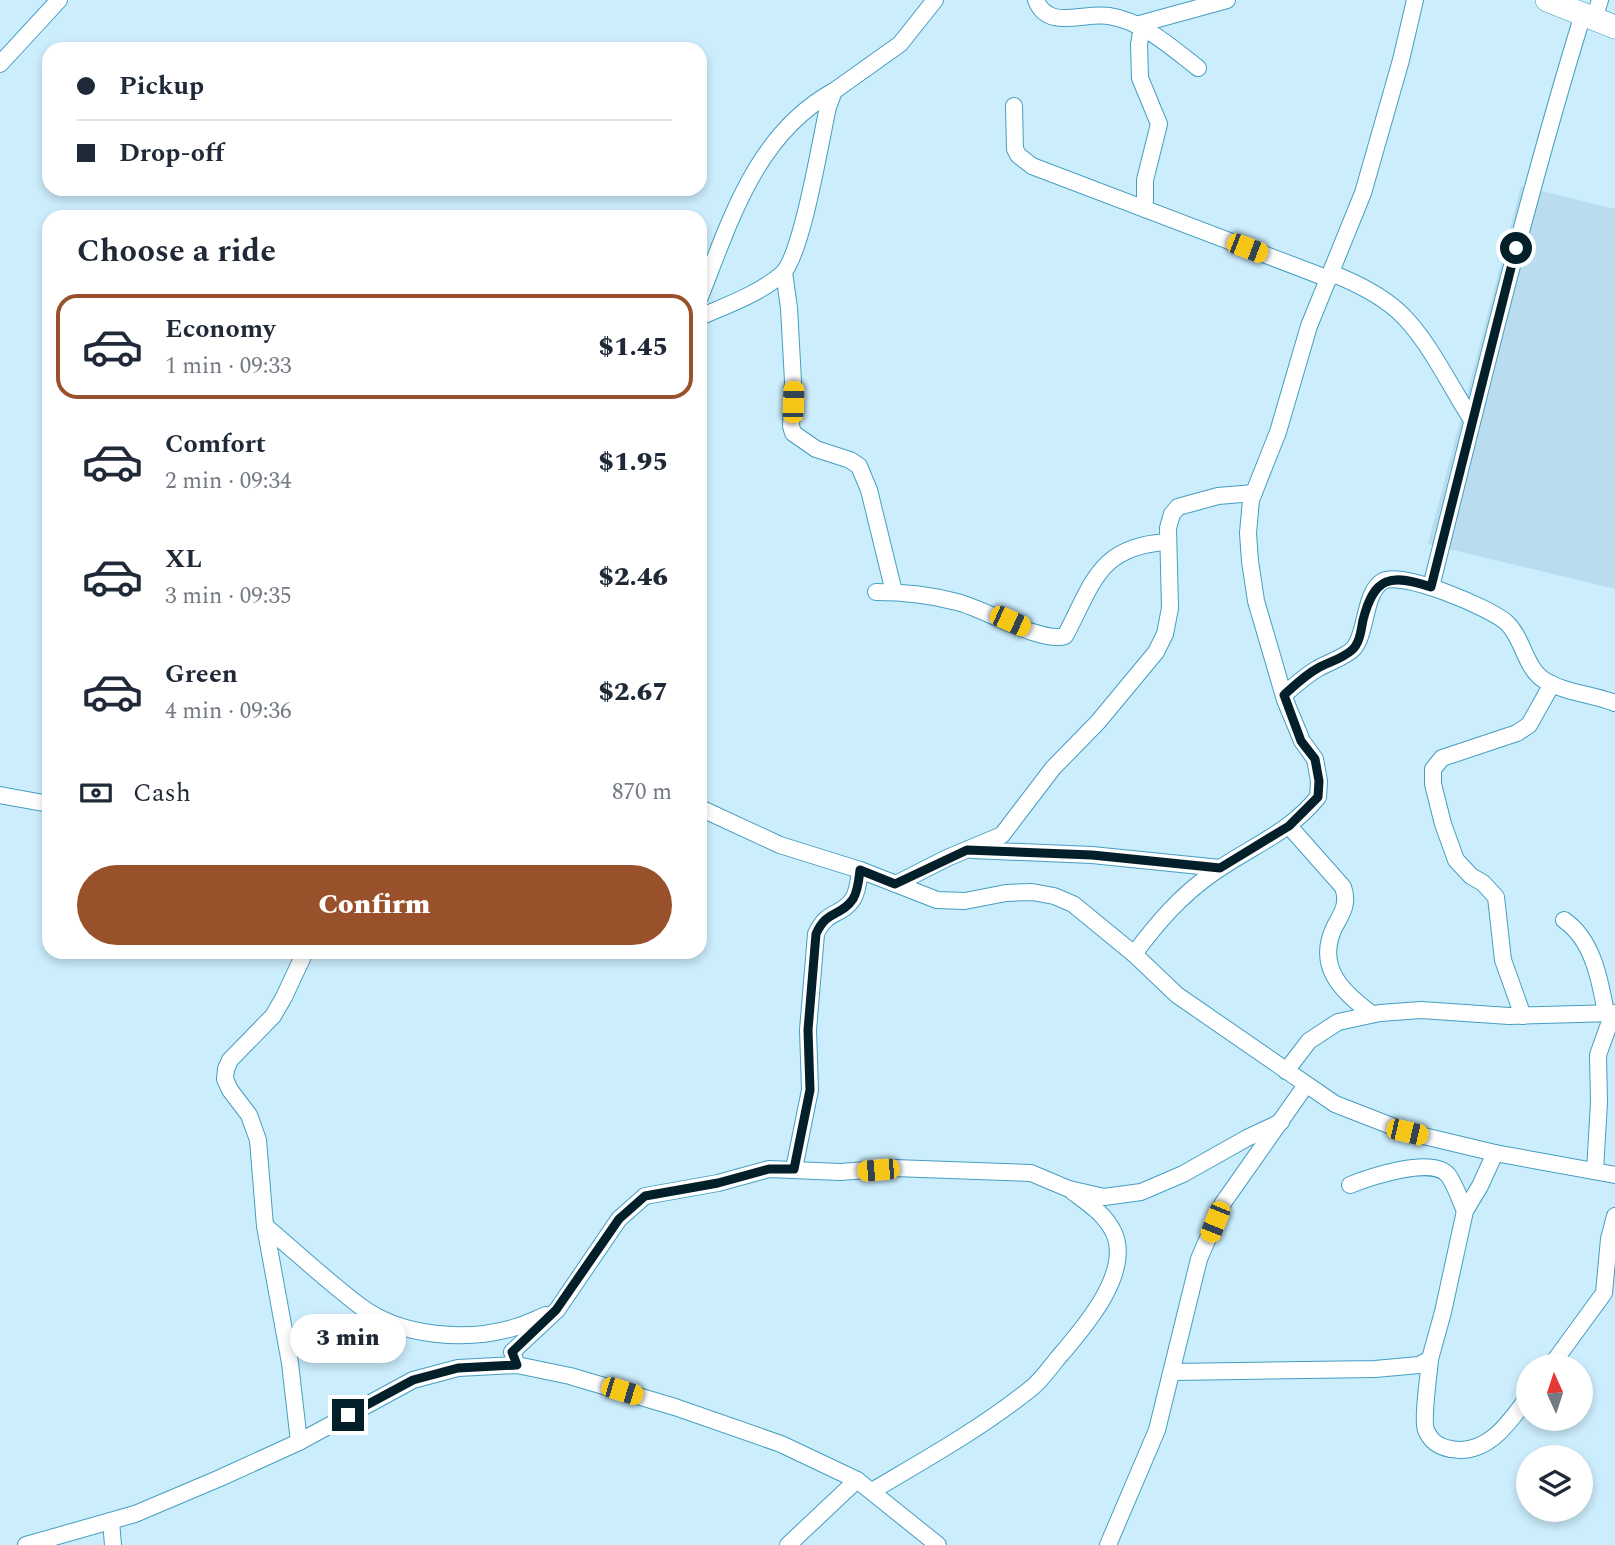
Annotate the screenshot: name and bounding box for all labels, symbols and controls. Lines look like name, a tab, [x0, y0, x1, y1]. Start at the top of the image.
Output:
text: Pickup	[119, 66, 204, 106]
text: Drop-off	[119, 133, 224, 173]
text: Choose a ride	[77, 227, 276, 276]
car	[1224, 231, 1271, 265]
route start	[1500, 232, 1532, 264]
text: Economy	[165, 309, 275, 349]
icon: car	[81, 315, 144, 378]
text: $1.45	[598, 327, 668, 367]
text: 1 min · 09:33	[165, 349, 292, 384]
car	[782, 381, 805, 423]
text: Comfort	[165, 424, 266, 464]
icon: car	[81, 430, 144, 493]
text: $1.95	[598, 442, 668, 482]
text: 2 min · 09:34	[165, 464, 292, 499]
text: XL	[165, 539, 202, 579]
icon: car	[81, 545, 144, 608]
text: $2.46	[598, 557, 668, 597]
text: 3 min · 09:35	[165, 579, 292, 614]
car	[987, 603, 1034, 639]
text: Green	[165, 654, 238, 694]
icon: car	[81, 660, 144, 723]
text: $2.67	[598, 672, 668, 712]
text: 4 min · 09:36	[165, 694, 292, 729]
text: Cash	[133, 773, 191, 813]
icon: cash	[77, 774, 115, 812]
text: 870 m	[612, 775, 672, 810]
button: Confirm	[77, 865, 672, 945]
car	[1385, 1117, 1430, 1147]
car	[857, 1158, 900, 1182]
car	[1198, 1199, 1233, 1245]
callout: 3 min	[290, 1314, 406, 1362]
text: 3 min	[316, 1321, 380, 1356]
north arrow	[1516, 1354, 1592, 1432]
map controls	[1516, 1354, 1593, 1522]
car	[599, 1375, 646, 1407]
route end	[332, 1399, 364, 1431]
button: layers	[1516, 1445, 1593, 1522]

